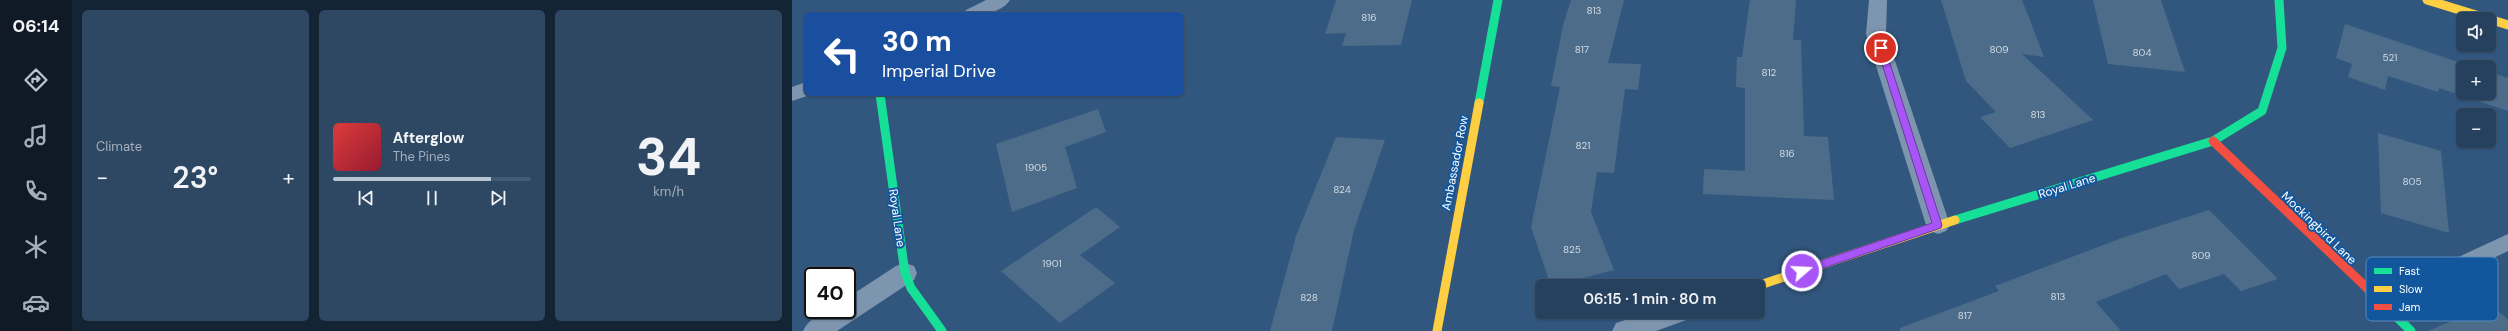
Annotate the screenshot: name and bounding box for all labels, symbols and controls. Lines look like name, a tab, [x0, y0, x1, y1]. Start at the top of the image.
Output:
house number: 813	[1587, 4, 1602, 17]
house number: 816	[1361, 11, 1377, 24]
map controls	[2456, 12, 2496, 148]
button: sound	[2456, 12, 2496, 52]
text: 06:14	[13, 14, 59, 38]
text: 30 m	[882, 23, 952, 60]
icon: left	[816, 28, 868, 80]
pin	[1864, 31, 1898, 65]
icon: arrive	[1870, 37, 1892, 59]
house number: 817	[1575, 43, 1589, 56]
house number: 809	[1989, 43, 2009, 56]
house number: 804	[2133, 46, 2152, 59]
house number: 521	[2383, 51, 2397, 64]
text: Imperial Drive	[882, 59, 996, 83]
button: +	[2456, 60, 2496, 100]
icon: directions	[22, 66, 50, 94]
house number: 812	[1762, 66, 1777, 79]
house number: 813	[2031, 108, 2046, 121]
button: −	[2456, 108, 2496, 148]
street label: Ambassador Row	[1438, 114, 1472, 212]
icon: music	[22, 122, 50, 150]
text: 34	[636, 123, 701, 191]
text: Afterglow	[393, 128, 464, 148]
text: Climate	[96, 138, 142, 155]
house number: 821	[1576, 139, 1590, 152]
house number: 816	[1779, 147, 1795, 160]
text: The Pines	[393, 148, 450, 165]
text: 23°	[172, 158, 218, 197]
house number: 1905	[1025, 161, 1047, 174]
text: −	[96, 163, 108, 192]
text: +	[283, 163, 295, 192]
street label: Royal Lane	[2037, 170, 2098, 202]
house number: 805	[2402, 175, 2422, 188]
icon: phone	[22, 177, 50, 205]
text: km/h	[653, 183, 684, 200]
house number: 824	[1333, 183, 1351, 196]
icon: previous	[355, 187, 377, 209]
icon: pause	[421, 187, 443, 209]
icon: next	[487, 187, 509, 209]
street label: Royal Lane	[885, 188, 909, 248]
street label: Mockingbird Lane	[2278, 188, 2360, 268]
icon: climate	[22, 233, 50, 261]
house number: 825	[1563, 243, 1581, 256]
house number: 809	[2191, 249, 2211, 262]
position arrow	[1781, 250, 1823, 292]
house number: 1901	[1042, 257, 1062, 270]
legend	[2366, 257, 2498, 321]
text: Fast	[2399, 264, 2420, 278]
speed limit sign: 40	[804, 267, 856, 319]
text: Slow	[2399, 282, 2423, 296]
icon: car	[22, 289, 50, 317]
text: 06:15 · 1 min · 80 m	[1584, 289, 1716, 309]
house number: 813	[2051, 290, 2066, 303]
house number: 828	[1300, 291, 1318, 304]
text: Jam	[2399, 300, 2420, 314]
house number: 817	[1958, 309, 1972, 322]

